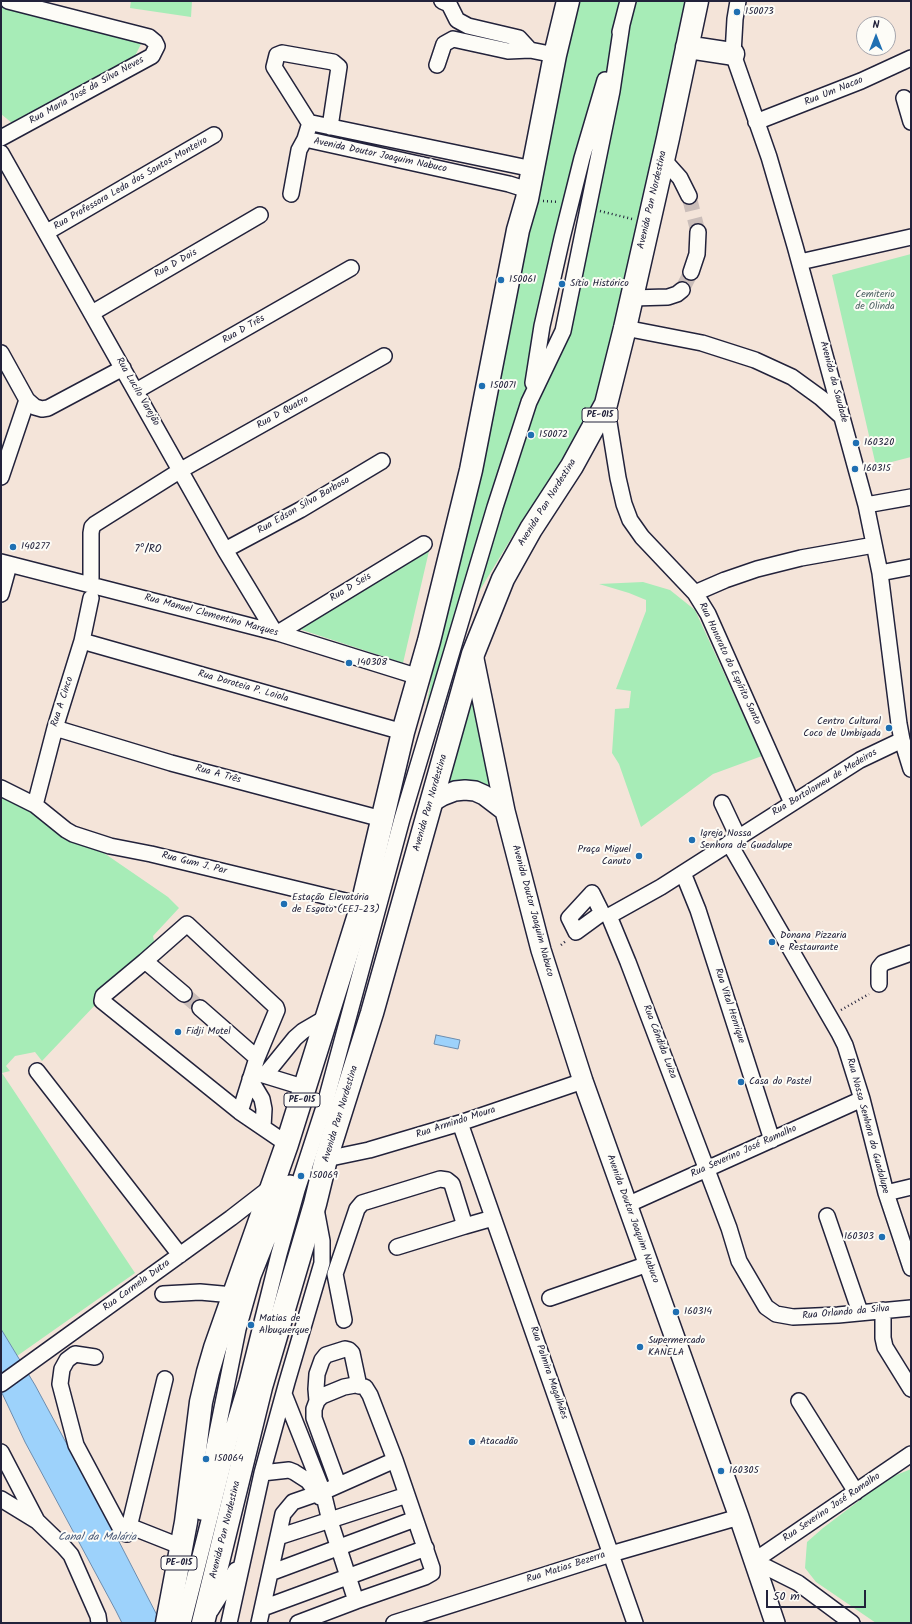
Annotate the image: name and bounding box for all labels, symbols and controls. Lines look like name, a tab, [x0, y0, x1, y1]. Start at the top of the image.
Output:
place label: 150073	[745, 6, 774, 18]
marker: 150073	[732, 7, 742, 17]
north arrow	[856, 16, 896, 56]
text: N	[873, 16, 879, 34]
street label: Rua Maria José da Silva Neves	[28, 54, 146, 128]
street label: Rua Um Nacao	[803, 75, 865, 109]
street label: Rua Professora Leda dos Santos Monteiro	[52, 135, 210, 233]
street label: Avenida Doutor Joaquim Nabuco	[312, 136, 448, 176]
street label: Avenida Pan Nordestina	[636, 150, 670, 250]
street label: Rua D Dois	[152, 247, 200, 281]
place label: 150061	[509, 274, 536, 286]
marker: 150061	[496, 275, 506, 285]
place label: Sítio Histórico	[570, 278, 629, 290]
marker: Sítio Histórico	[557, 279, 567, 289]
park label: Cemiterio de Olinda	[855, 289, 895, 312]
street label: Rua D Três	[221, 313, 267, 347]
street label: Avenida da Saudade	[816, 340, 850, 424]
street label: Rua Lucilo Varejão	[113, 356, 161, 428]
place label: 150071	[490, 380, 516, 392]
marker: 150071	[477, 381, 487, 391]
street label: Rua D Quatro	[255, 394, 311, 432]
road number: PE-015	[582, 408, 618, 422]
place label: 150072	[539, 429, 568, 441]
marker: 150072	[526, 430, 536, 440]
place label: 160320	[864, 437, 894, 449]
marker: 160320	[851, 438, 861, 448]
street label: Avenida Pan Nordestina	[516, 457, 580, 549]
place label: 160315	[863, 463, 891, 475]
marker: 160315	[850, 464, 860, 474]
street label: Rua Edson Silva Barbosa	[256, 475, 352, 537]
place label: 140277	[21, 541, 50, 553]
marker: 140277	[8, 542, 18, 552]
district label: 7º/RO	[134, 543, 162, 557]
street label: Rua D Seis	[328, 571, 374, 605]
street label: Rua Manuel Clementino Marques	[143, 592, 279, 640]
street label: Rua Honorato do Espírito Santo	[695, 601, 763, 727]
place label: 140308	[357, 657, 387, 669]
marker: 140308	[344, 658, 354, 668]
street label: Rua Doroteia P. Loiola	[196, 668, 290, 706]
street label: Rua A Cinco	[49, 675, 77, 729]
place label: Centro Cultural Coco de Umbigada	[803, 716, 881, 740]
marker: Centro Cultural Coco de Umbigada	[884, 723, 894, 733]
street label: Rua Bartolomeu de Medeiros	[770, 747, 880, 819]
street label: Avenida Pan Nordestina	[411, 753, 451, 853]
street label: Rua A Três	[194, 763, 242, 787]
place label: Igreja Nossa Senhora de Guadalupe	[700, 828, 792, 852]
marker: Igreja Nossa Senhora de Guadalupe	[687, 835, 697, 845]
street label: Avenida Doutor Joaquim Nabuco	[509, 844, 555, 978]
place label: Praça Miguel Canuto	[578, 844, 631, 868]
street label: Rua Gum J. Par	[160, 850, 228, 878]
marker: Praça Miguel Canuto	[634, 851, 644, 861]
place label: Estação Elevatória de Esgoto (EEJ-23)	[292, 892, 380, 916]
marker: Estação Elevatória de Esgoto (EEJ-23)	[279, 899, 289, 909]
place label: Donana Pizzaria e Restaurante	[780, 930, 847, 954]
marker: Donana Pizzaria e Restaurante	[767, 937, 777, 947]
street label: Rua Vital Henrique	[711, 967, 747, 1045]
street label: Rua Cândida Luiza	[639, 1003, 679, 1081]
place label: Fidji Motel	[186, 1026, 231, 1038]
marker: Fidji Motel	[173, 1027, 183, 1037]
street label: Rua Nossa Senhora do Guadalupe	[843, 1057, 891, 1195]
street label: Avenida Pan Nordestina	[321, 1064, 361, 1164]
place label: Casa do Pastel	[749, 1076, 811, 1088]
marker: Casa do Pastel	[736, 1077, 746, 1087]
road number: PE-015	[284, 1093, 320, 1107]
street label: Rua Armindo Moura	[415, 1104, 497, 1142]
street label: Rua Severino José Ramalho	[689, 1123, 799, 1181]
street label: Avenida Doutor Joaquim Nabuco	[603, 1153, 661, 1285]
place label: 150069	[309, 1170, 338, 1182]
marker: 150069	[296, 1171, 306, 1181]
place label: 160303	[844, 1231, 874, 1243]
marker: 160303	[877, 1232, 887, 1242]
street label: Rua Carmela Dutra	[101, 1258, 173, 1314]
street label: Rua Orlando da Silva	[802, 1303, 890, 1323]
place label: 160314	[684, 1306, 712, 1318]
marker: 160314	[671, 1307, 681, 1317]
place label: Matias de Albuquerque	[259, 1313, 309, 1336]
marker: Matias de Albuquerque	[246, 1320, 256, 1330]
street label: Rua Palmira Magalhães	[526, 1325, 570, 1421]
place label: Supermercado KANELA	[648, 1335, 705, 1358]
marker: Supermercado KANELA	[635, 1342, 645, 1352]
place label: Atacadão	[480, 1436, 518, 1448]
marker: Atacadão	[467, 1437, 477, 1447]
place label: 150064	[214, 1453, 244, 1465]
marker: 150064	[201, 1454, 211, 1464]
place label: 160305	[729, 1465, 759, 1477]
marker: 160305	[716, 1466, 726, 1476]
street label: Rua Severino José Ramalho	[781, 1471, 883, 1545]
street label: Avenida Pan Nordestina	[208, 1480, 244, 1580]
water label: Canal da Malária	[58, 1531, 136, 1545]
street label: Rua Matias Bezerra	[525, 1550, 607, 1586]
road number: PE-015	[161, 1556, 197, 1570]
scale bar	[768, 1582, 868, 1608]
text: 50 m	[773, 1587, 800, 1606]

